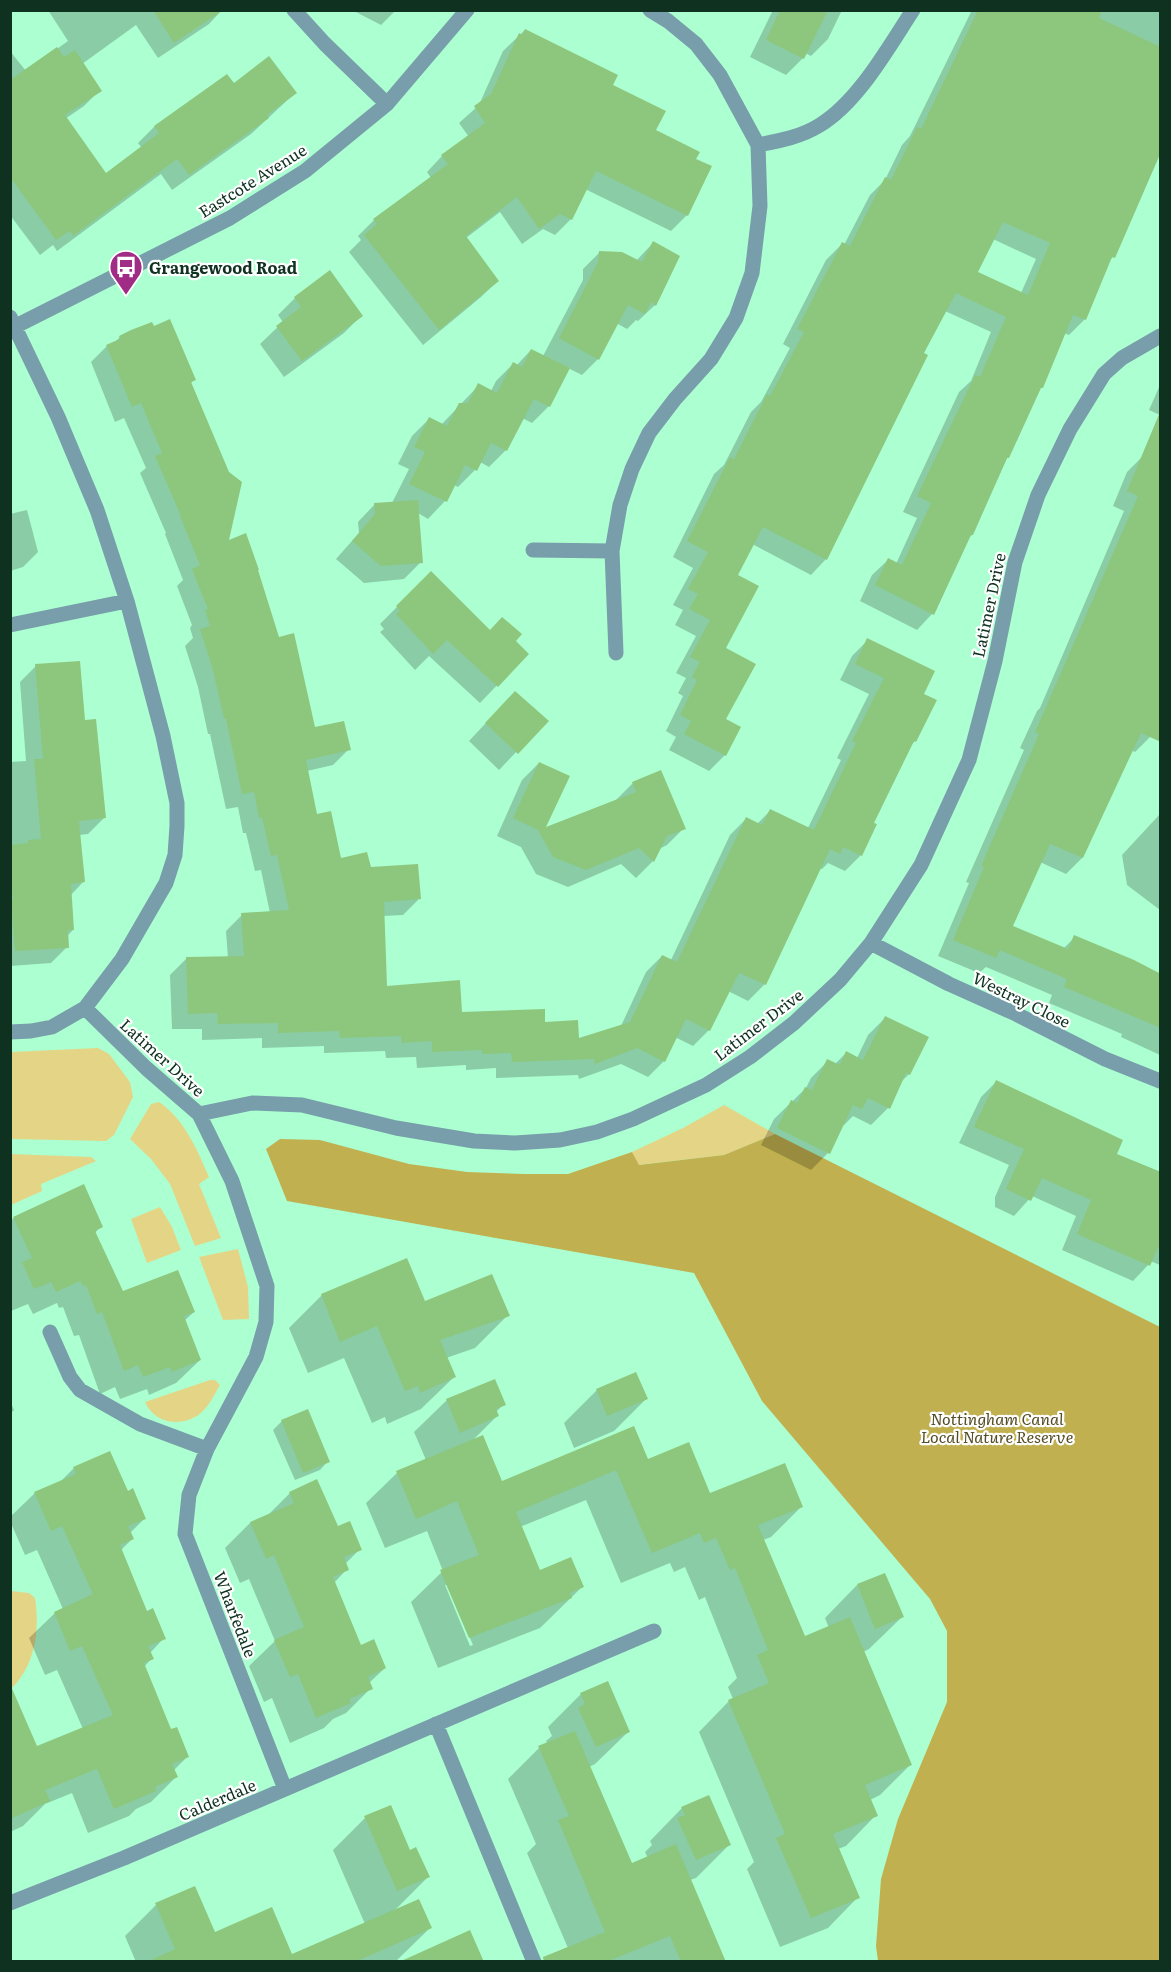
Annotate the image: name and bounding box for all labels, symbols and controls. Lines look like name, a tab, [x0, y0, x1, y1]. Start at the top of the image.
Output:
street label: Eastcote Avenue	[193, 137, 311, 223]
bus stop icon: Grangewood Road	[108, 249, 144, 296]
place label: Grangewood Road	[149, 255, 298, 279]
street label: Latimer Drive	[965, 550, 1011, 660]
street label: Westray Close	[969, 965, 1075, 1033]
street label: Latimer Drive	[708, 982, 808, 1066]
street label: Latimer Drive	[115, 1012, 211, 1102]
park label: Nottingham Canal Local Nature Reserve	[921, 1406, 1073, 1448]
street label: Wharfedale	[209, 1568, 263, 1660]
street label: Calderdale	[175, 1772, 259, 1826]

